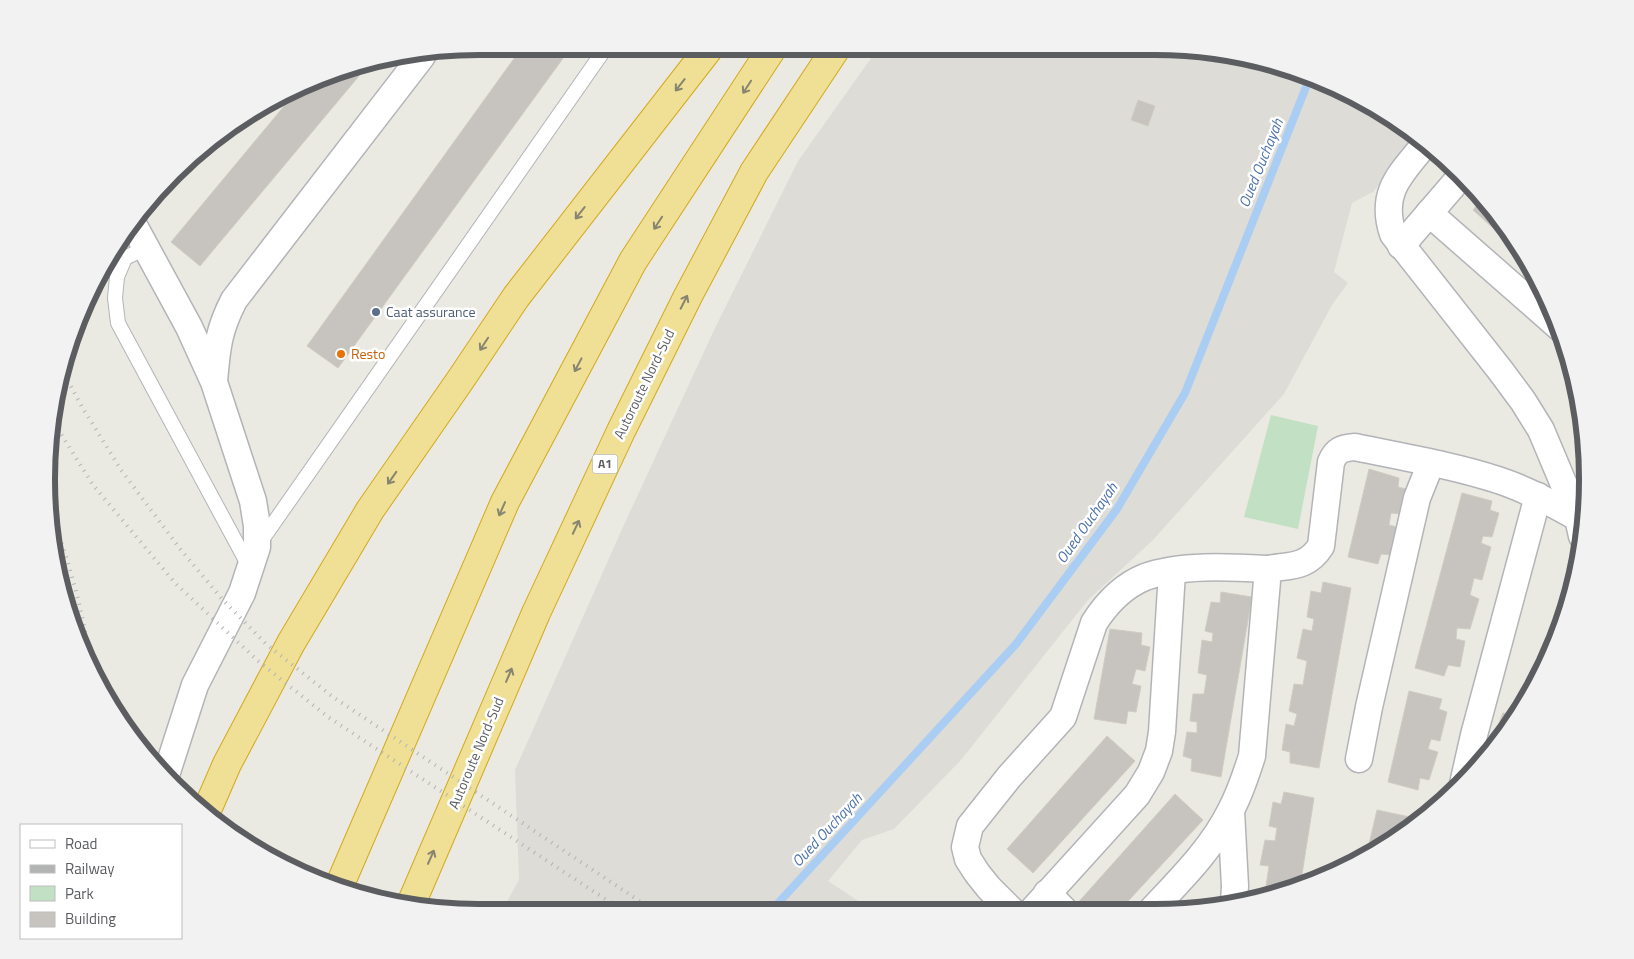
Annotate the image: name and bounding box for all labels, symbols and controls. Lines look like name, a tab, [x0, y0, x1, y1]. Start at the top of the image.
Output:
one-way arrow	[675, 78, 685, 92]
one-way arrow	[741, 80, 751, 94]
water label: Oued Ouchayah	[1232, 114, 1289, 211]
one-way arrow	[575, 206, 586, 219]
one-way arrow	[652, 216, 662, 230]
one-way arrow	[680, 295, 690, 310]
place label: Caat assurance	[386, 301, 476, 322]
marker: Caat assurance	[370, 306, 382, 318]
street label: Autoroute Nord-Sud	[608, 325, 679, 442]
one-way arrow	[479, 337, 489, 351]
place label: Resto	[351, 343, 385, 364]
marker: Resto	[335, 348, 347, 360]
one-way arrow	[573, 357, 583, 372]
road number: A1	[592, 454, 618, 474]
one-way arrow	[387, 471, 397, 485]
water label: Oued Ouchayah	[1050, 477, 1123, 568]
one-way arrow	[497, 501, 507, 516]
one-way arrow	[571, 520, 581, 535]
one-way arrow	[504, 668, 514, 683]
street label: Autoroute Nord-Sud	[442, 694, 509, 812]
water label: Oued Ouchayah	[786, 787, 868, 872]
legend	[20, 824, 182, 939]
text: Road	[65, 832, 97, 855]
one-way arrow	[427, 850, 437, 865]
text: Railway	[65, 857, 115, 880]
text: Park	[65, 882, 94, 905]
text: Building	[65, 907, 116, 930]

